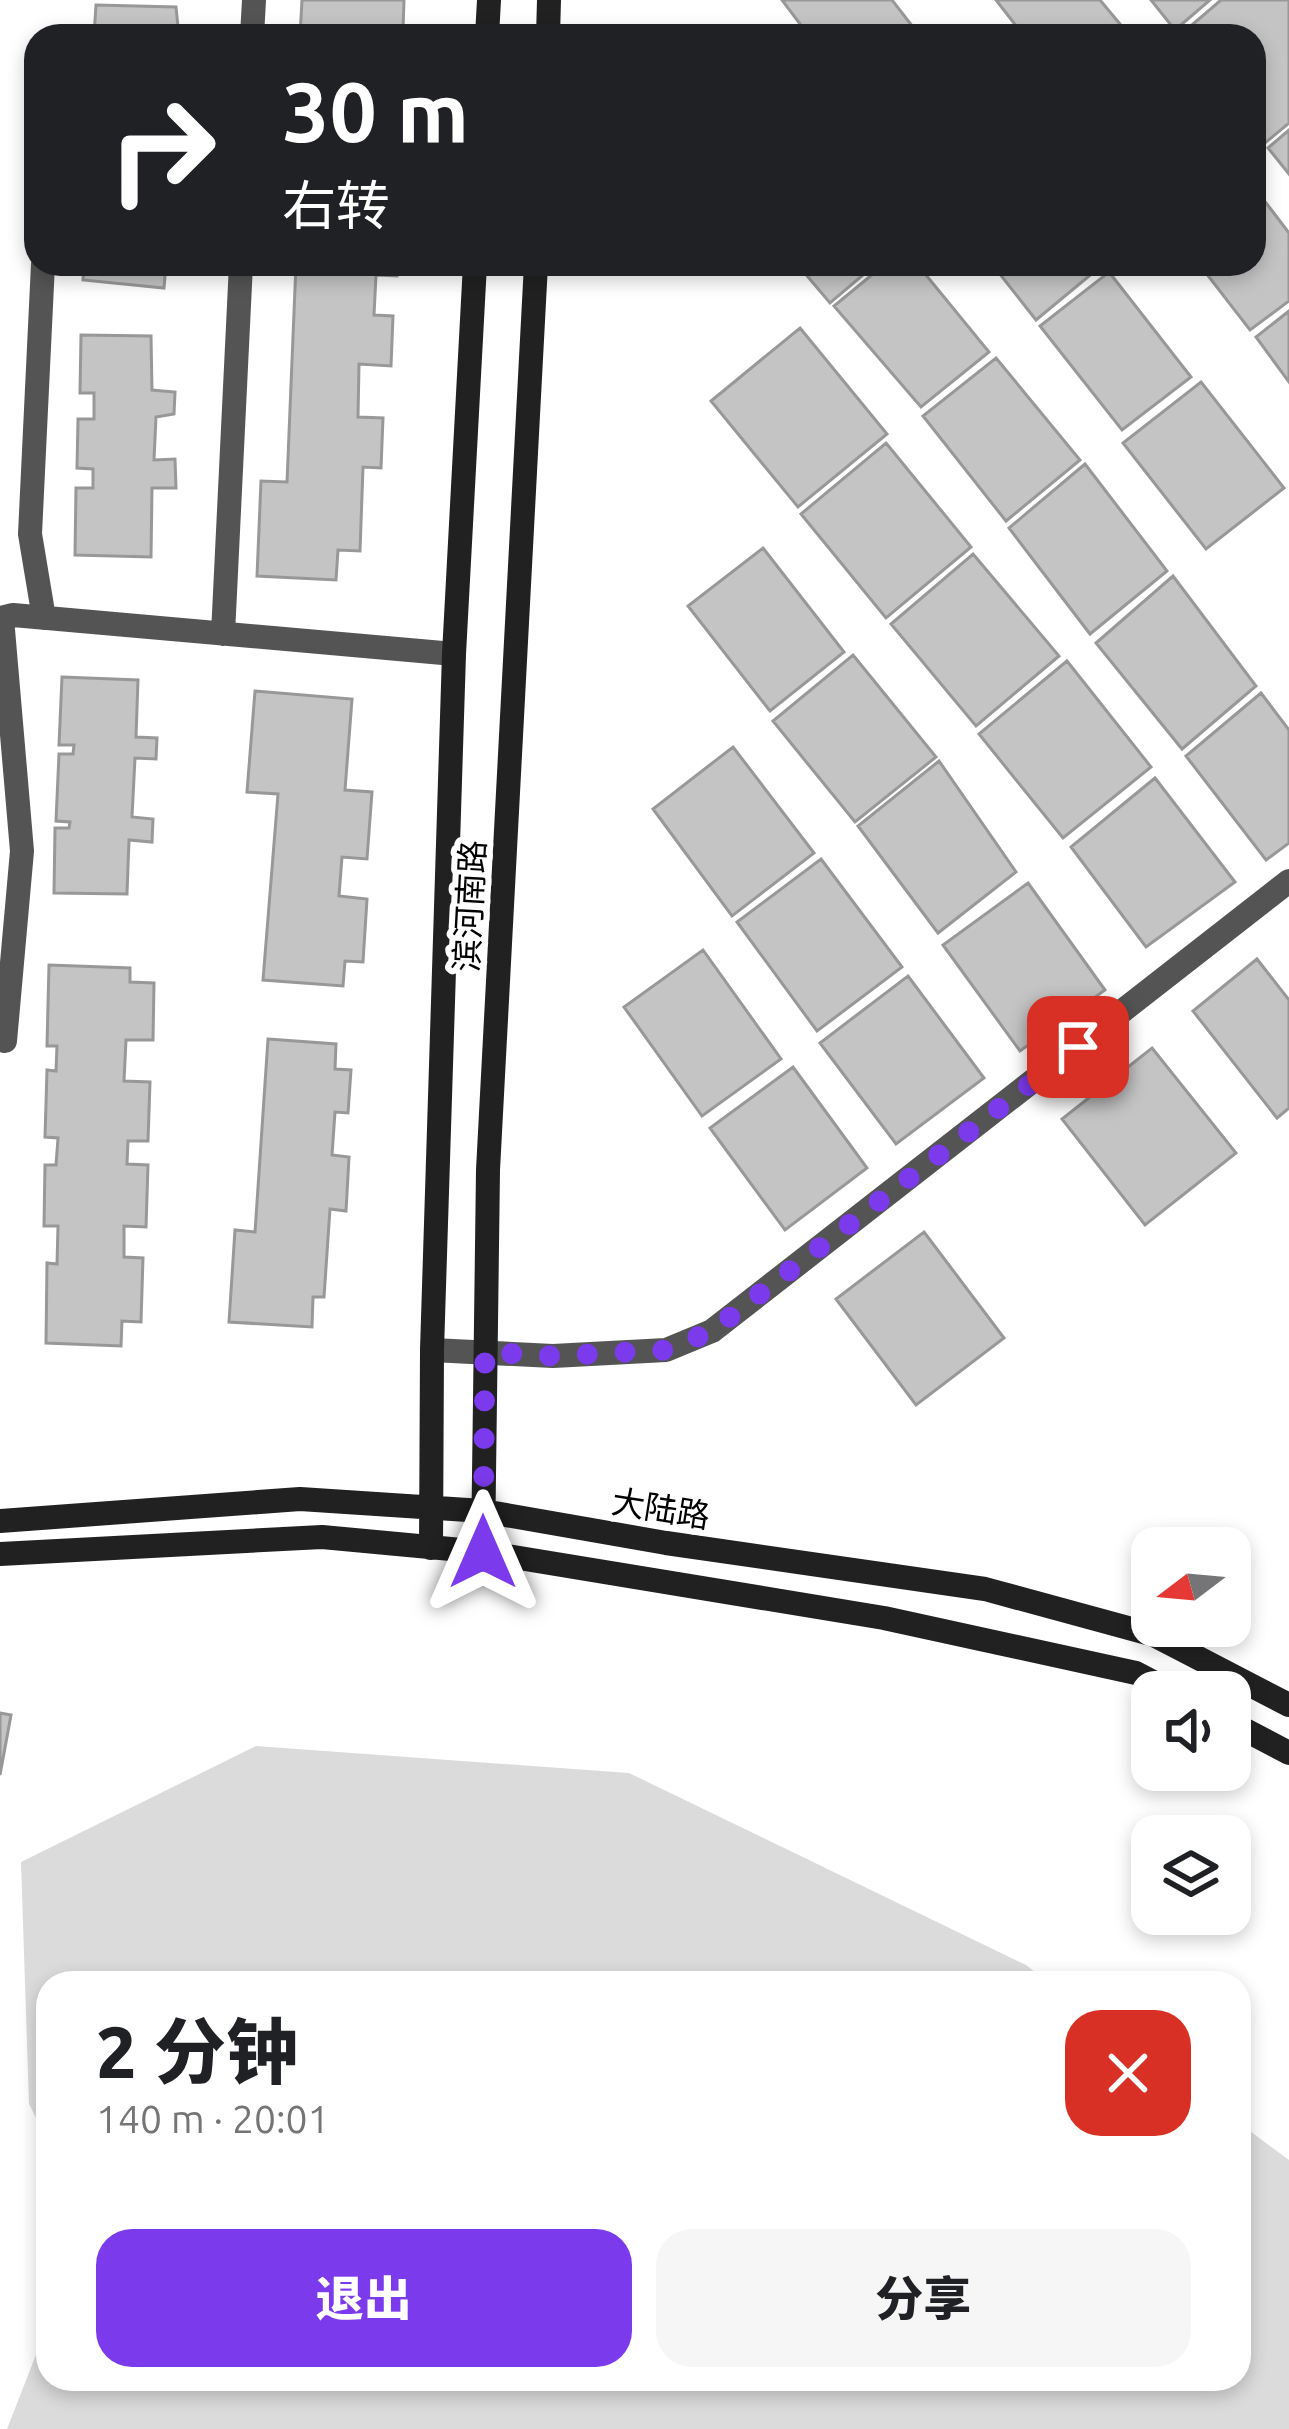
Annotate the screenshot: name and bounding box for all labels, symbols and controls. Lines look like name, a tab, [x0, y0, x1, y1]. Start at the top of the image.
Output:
text: 30 m	[282, 64, 469, 158]
icon: right	[84, 72, 240, 228]
text: 右转	[282, 175, 390, 235]
street label: 滨河南路	[447, 839, 491, 973]
pin	[1027, 996, 1129, 1098]
icon: arrive	[1045, 1014, 1111, 1080]
street label: 大陆路	[609, 1482, 713, 1534]
position arrow	[420, 1489, 546, 1615]
north arrow	[1131, 1527, 1251, 1647]
map controls	[1131, 1527, 1251, 1935]
button: sound	[1131, 1671, 1251, 1791]
button: layers	[1131, 1815, 1251, 1935]
button: close	[1065, 2010, 1191, 2136]
text: 2 分钟	[96, 2011, 298, 2092]
text: 140 m · 20:01	[96, 2097, 330, 2140]
button: 退出	[96, 2229, 632, 2367]
button: 分享	[656, 2229, 1191, 2367]

